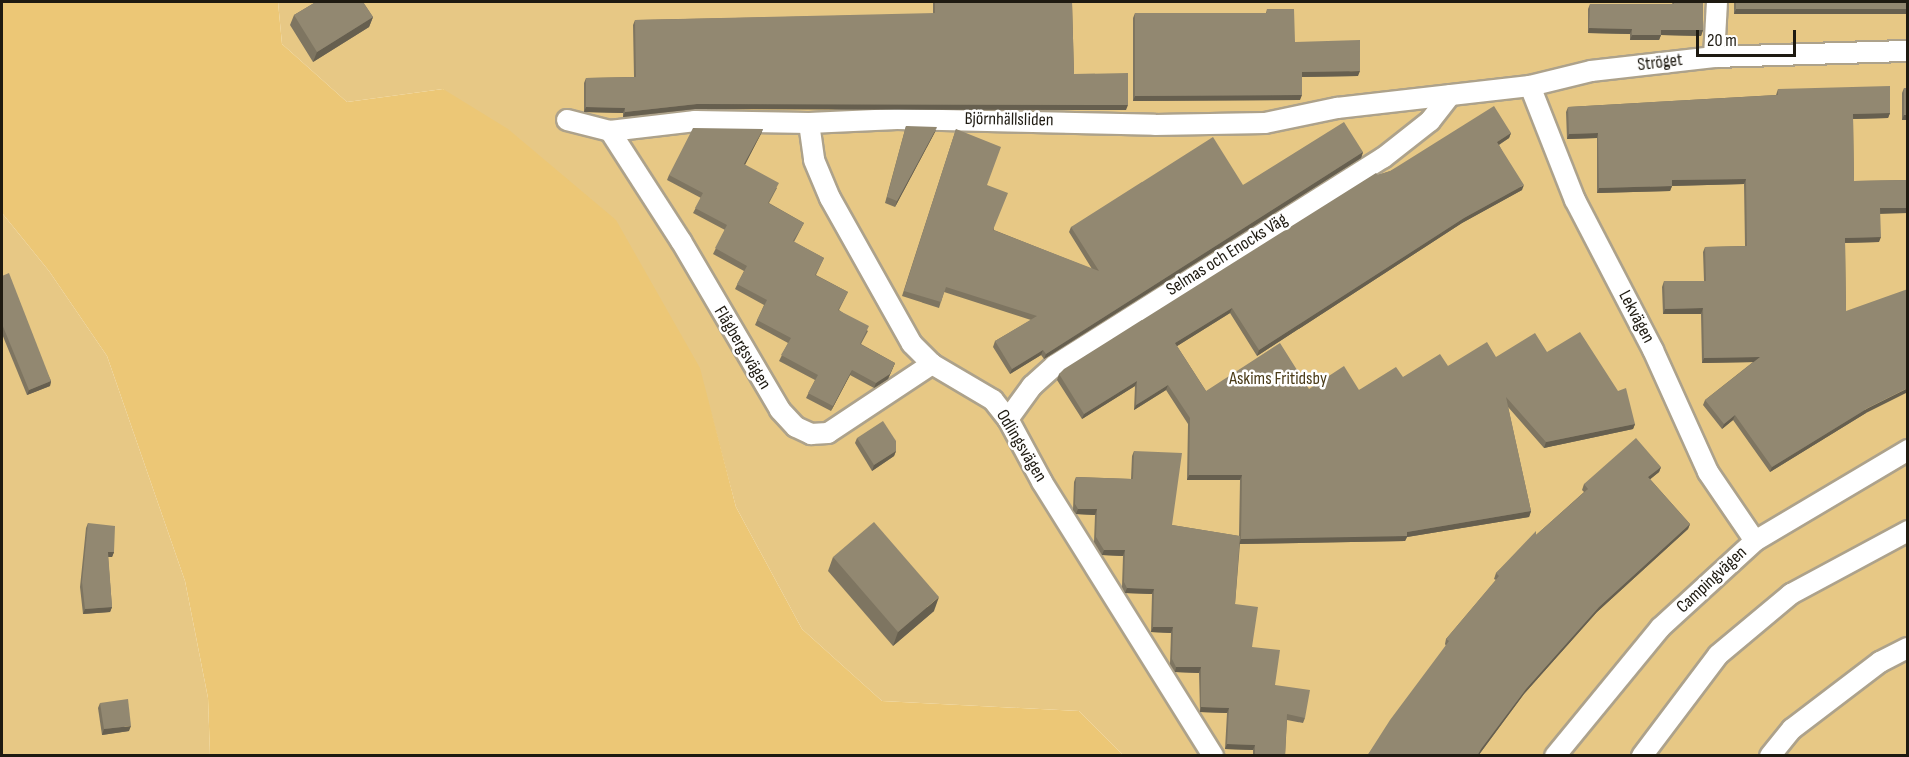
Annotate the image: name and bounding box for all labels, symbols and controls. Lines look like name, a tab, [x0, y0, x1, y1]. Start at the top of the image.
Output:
scale bar	[1699, 18, 1800, 56]
text: 20 m	[1707, 30, 1737, 51]
street label: Ströget	[1636, 50, 1684, 76]
street label: Björnhällsliden	[964, 108, 1054, 132]
street label: Selmas och Enocks Väg	[1162, 209, 1292, 301]
street label: Lekvägen	[1613, 287, 1659, 347]
street label: Flågbergsvägen	[709, 303, 775, 393]
park label: Askims Fritidsby	[1229, 368, 1327, 390]
street label: Odlingsvägen	[991, 406, 1051, 486]
street label: Campingvägen	[1672, 542, 1752, 618]

